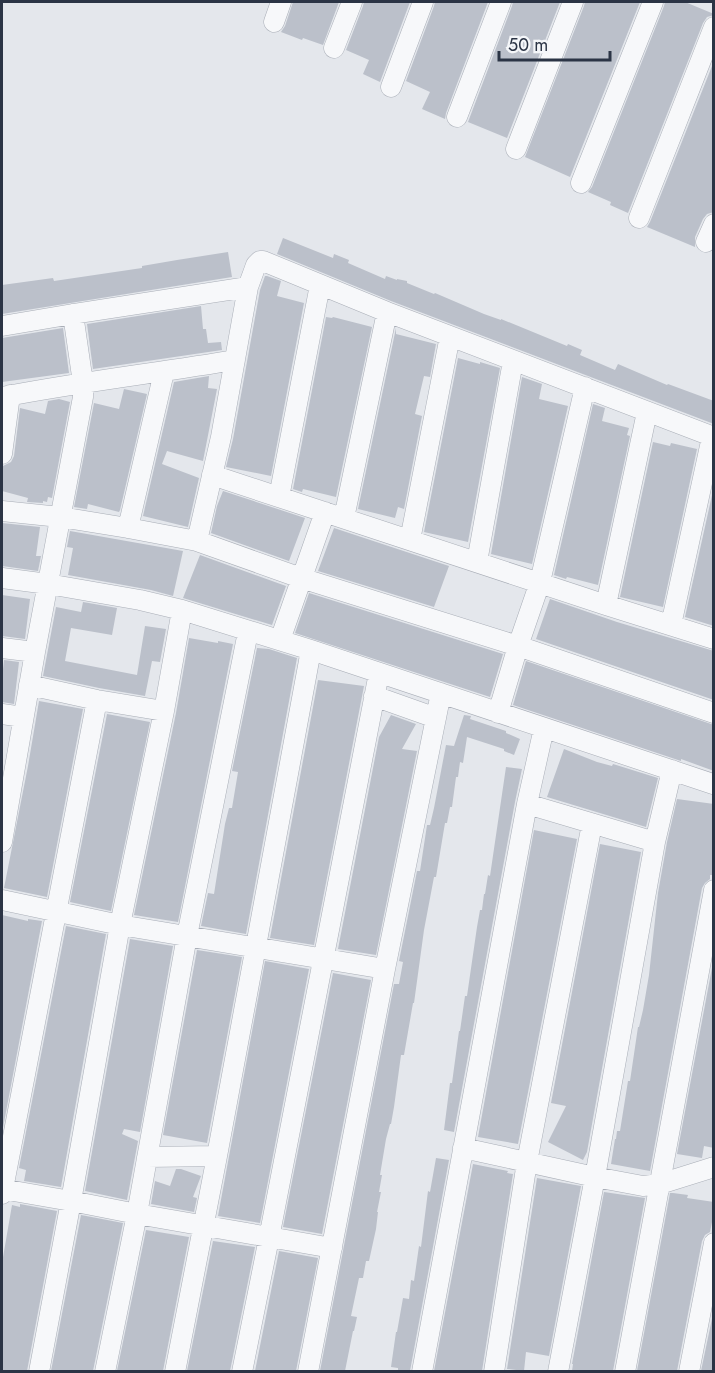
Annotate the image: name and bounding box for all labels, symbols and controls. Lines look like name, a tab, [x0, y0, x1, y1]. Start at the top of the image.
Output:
scale bar	[499, 24, 610, 62]
text: 50 m	[508, 32, 548, 58]

